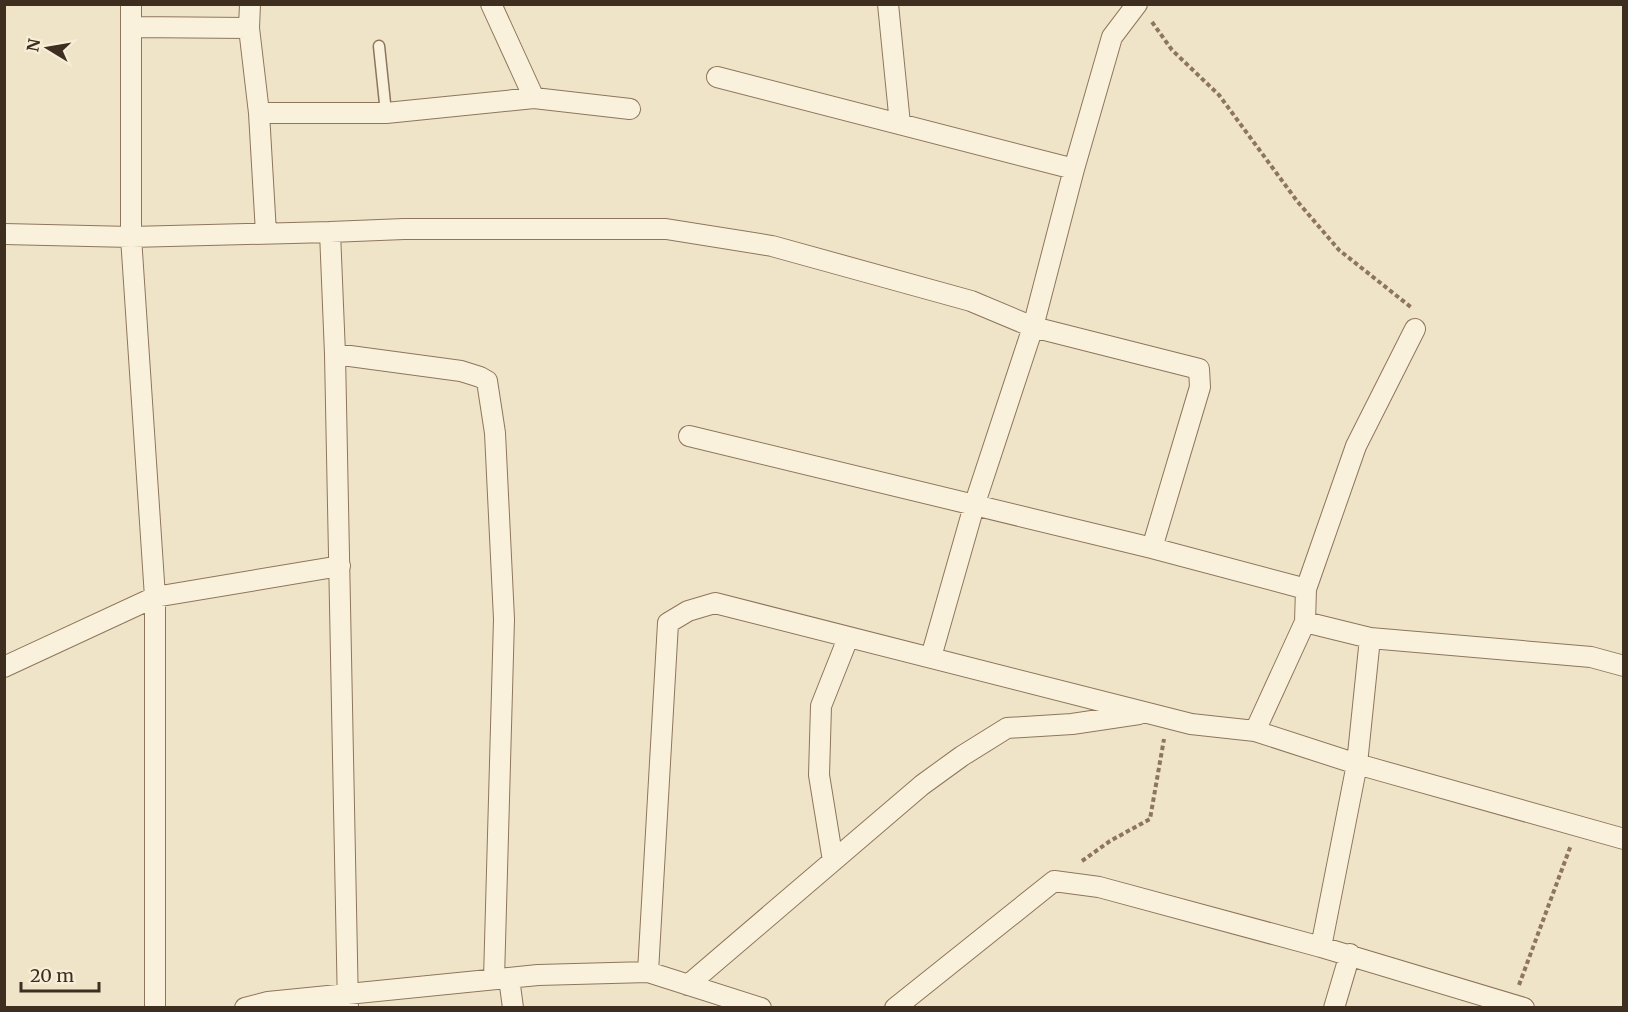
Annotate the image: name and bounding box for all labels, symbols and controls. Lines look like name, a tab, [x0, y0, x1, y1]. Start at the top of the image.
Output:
north arrow	[18, 18, 78, 78]
text: N	[22, 37, 44, 53]
scale bar	[21, 955, 99, 993]
text: 20 m	[30, 964, 74, 987]

